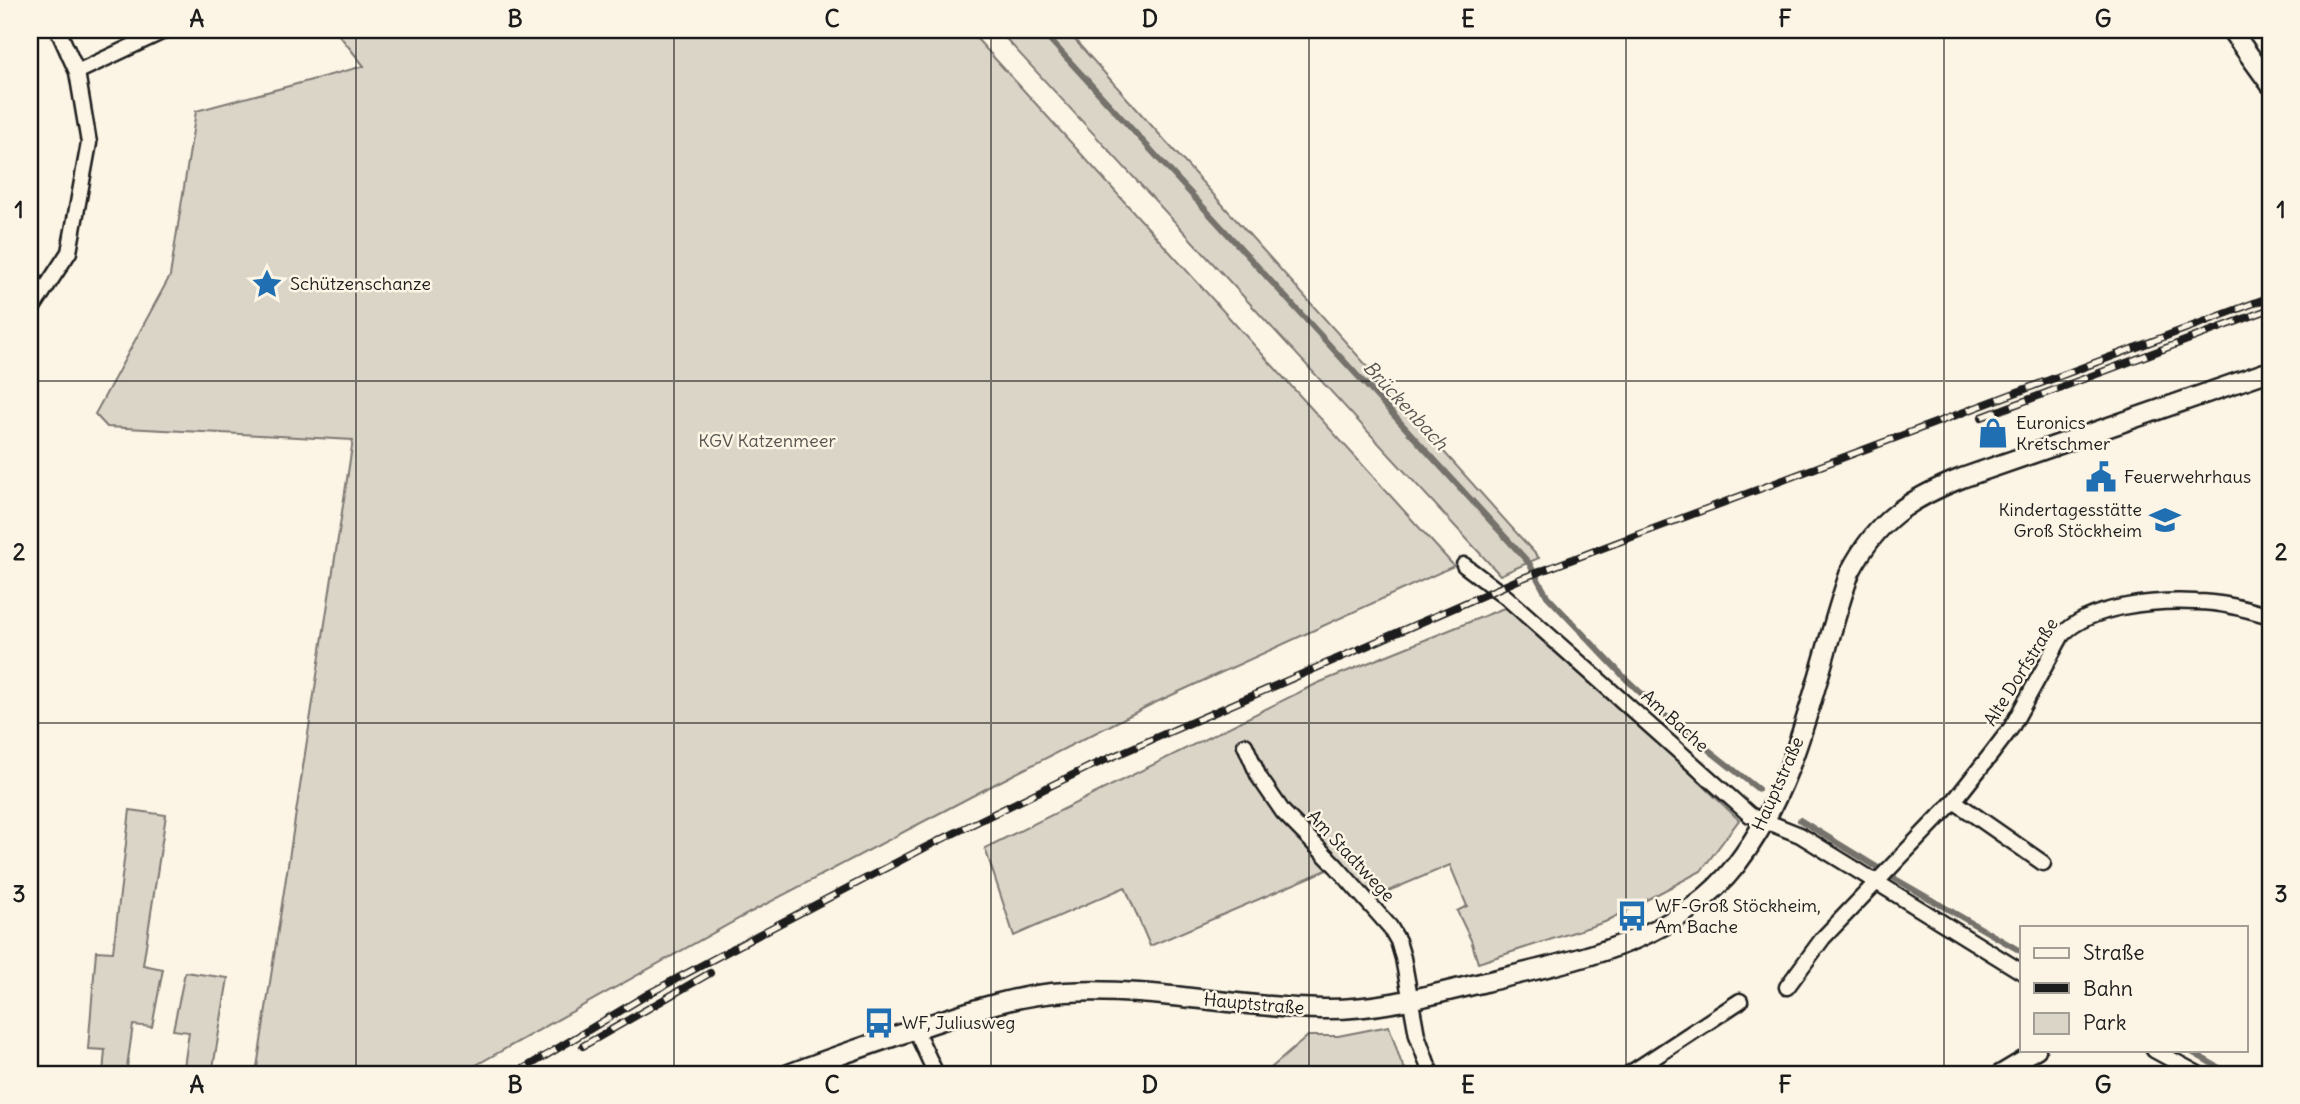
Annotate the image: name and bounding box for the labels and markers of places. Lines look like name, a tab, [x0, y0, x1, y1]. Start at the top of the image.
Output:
place icon: Schützenschanze	[250, 267, 284, 301]
place label: Schützenschanze	[290, 272, 431, 295]
place label: Euronics Kretschmer	[2016, 411, 2111, 455]
shop icon: Euronics Kretschmer	[1976, 416, 2010, 450]
public building icon: Feuerwehrhaus	[2084, 460, 2118, 494]
place label: Feuerwehrhaus	[2124, 465, 2251, 488]
place label: Kindertagesstätte Groß Stöckheim	[1999, 498, 2142, 542]
school or university icon: Kindertagesstätte Groß Stöckheim	[2148, 503, 2182, 537]
place label: WF-Groß Stöckheim, Am Bache	[1655, 894, 1821, 938]
bus stop icon: WF-Groß Stöckheim, Am Bache	[1615, 899, 1649, 933]
bus stop icon: WF, Juliusweg	[862, 1006, 896, 1040]
place label: WF, Juliusweg	[902, 1011, 1015, 1034]

